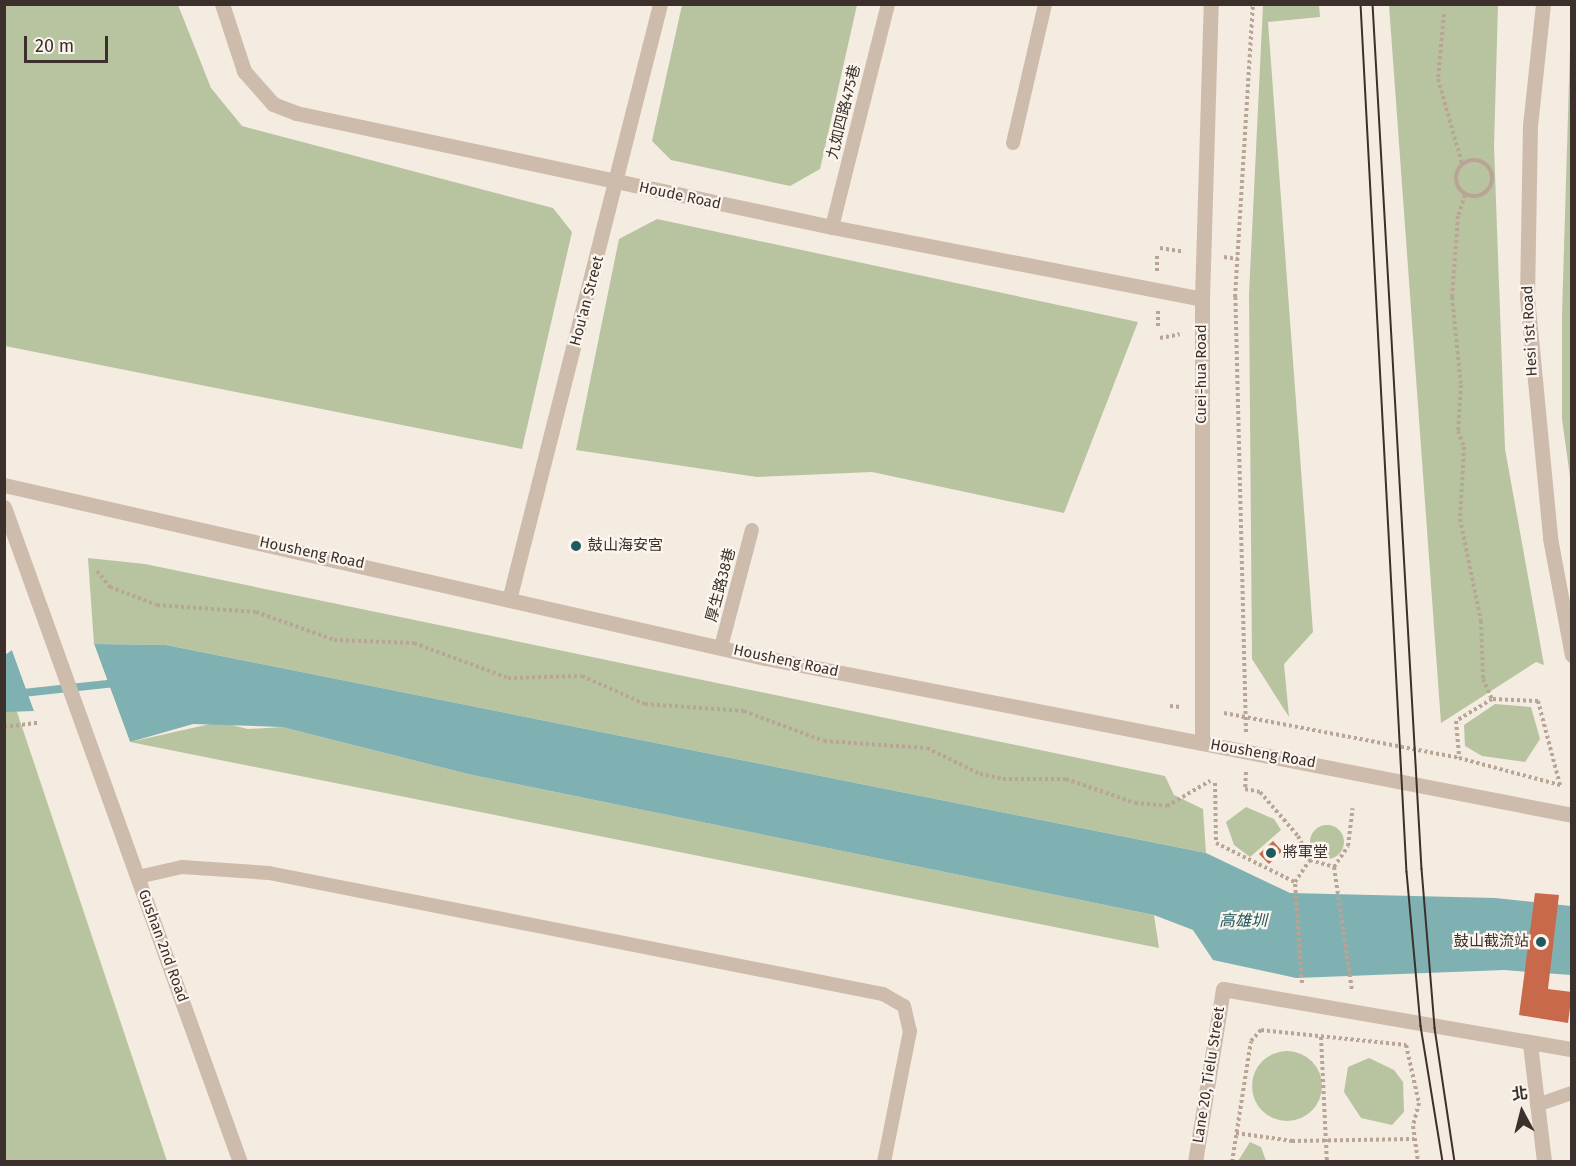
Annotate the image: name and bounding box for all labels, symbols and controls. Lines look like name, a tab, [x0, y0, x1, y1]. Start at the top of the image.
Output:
scale bar	[27, 24, 111, 62]
text: 20 m	[35, 35, 74, 57]
street label: 九如四路475巷	[824, 63, 864, 161]
street label: Houde Road	[637, 179, 723, 213]
street label: Hou'an Street	[566, 254, 608, 348]
street label: Hesi 1st Road	[1519, 285, 1541, 377]
street label: Cuei-hua Road	[1193, 324, 1211, 424]
street label: Housheng Road	[258, 533, 366, 573]
place label: 鼓山海安宮	[588, 537, 663, 555]
marker: 鼓山海安宮	[569, 539, 583, 553]
street label: 厚生路38巷	[703, 546, 739, 624]
street label: Housheng Road	[732, 641, 840, 681]
street label: Housheng Road	[1209, 736, 1317, 772]
place label: 將軍堂	[1283, 844, 1328, 862]
marker: 將軍堂	[1264, 846, 1278, 860]
street label: Gushan 2nd Road	[134, 887, 192, 1005]
water label: 高雄圳	[1219, 911, 1267, 931]
place label: 鼓山截流站	[1454, 933, 1529, 951]
marker: 鼓山截流站	[1534, 935, 1548, 949]
street label: Lane 20, Tielu Street	[1189, 1006, 1229, 1144]
north arrow	[1492, 1082, 1552, 1142]
text: 北	[1511, 1083, 1529, 1104]

